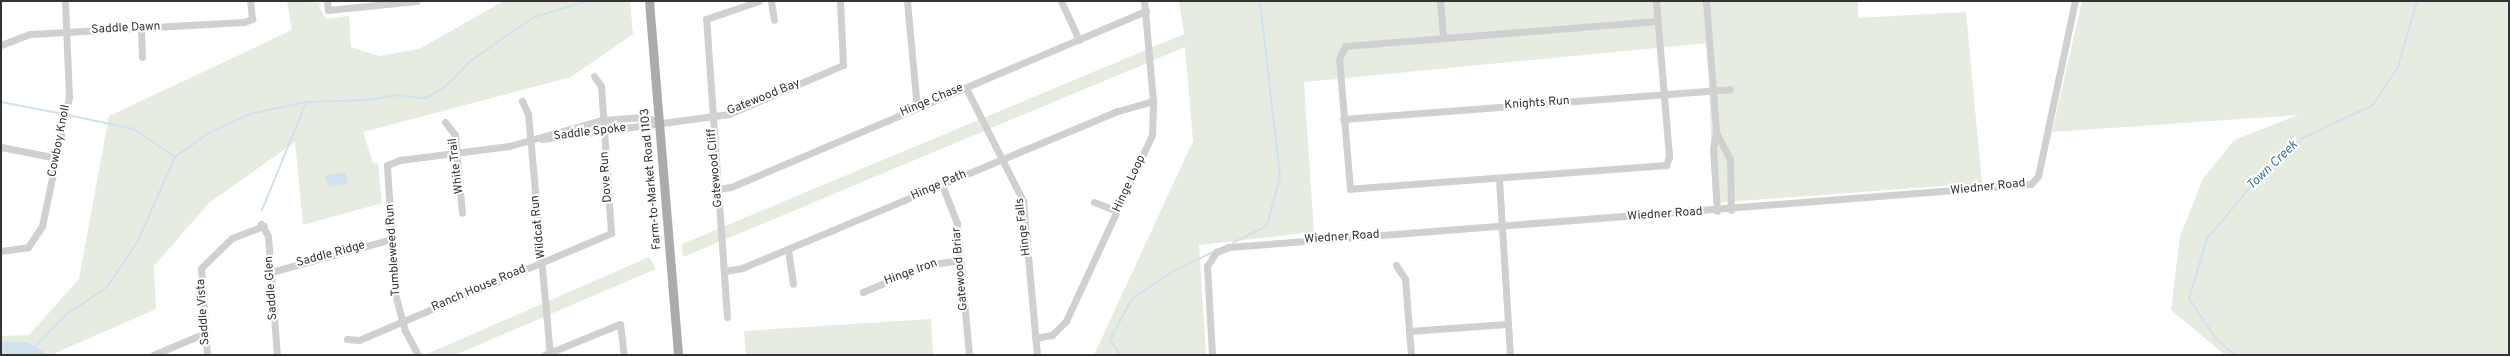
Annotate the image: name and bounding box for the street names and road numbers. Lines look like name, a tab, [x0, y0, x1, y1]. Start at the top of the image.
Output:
street label: Saddle Dawn	[91, 20, 161, 38]
street label: Gatewood Bay	[725, 77, 803, 119]
street label: Hinge Chase	[898, 81, 966, 121]
street label: Knights Run	[1504, 95, 1570, 113]
street label: Cowboy Knoll	[46, 104, 74, 178]
street label: Farm-to-Market Road 1103	[639, 108, 665, 250]
street label: Saddle Spoke	[553, 121, 627, 145]
street label: Gatewood Cliff	[705, 128, 727, 208]
street label: White Trail	[446, 137, 468, 195]
street label: Dove Run	[598, 151, 616, 203]
street label: Hinge Loop	[1111, 153, 1149, 215]
street label: Hinge Path	[909, 168, 969, 204]
street label: Wiedner Road	[1950, 177, 2026, 199]
street label: Wildcat Run	[529, 195, 549, 259]
street label: Hinge Falls	[1013, 197, 1035, 257]
street label: Tumbleweed Run	[384, 203, 404, 297]
street label: Wiedner Road	[1627, 205, 1703, 225]
street label: Gatewood Briar	[950, 227, 972, 311]
street label: Wiedner Road	[1304, 228, 1380, 248]
street label: Saddle Ridge	[295, 239, 367, 271]
street label: Saddle Glen	[263, 255, 281, 321]
street label: Hinge Iron	[882, 257, 940, 289]
street label: Ranch House Road	[430, 263, 528, 315]
street label: Saddle Vista	[194, 278, 214, 346]

